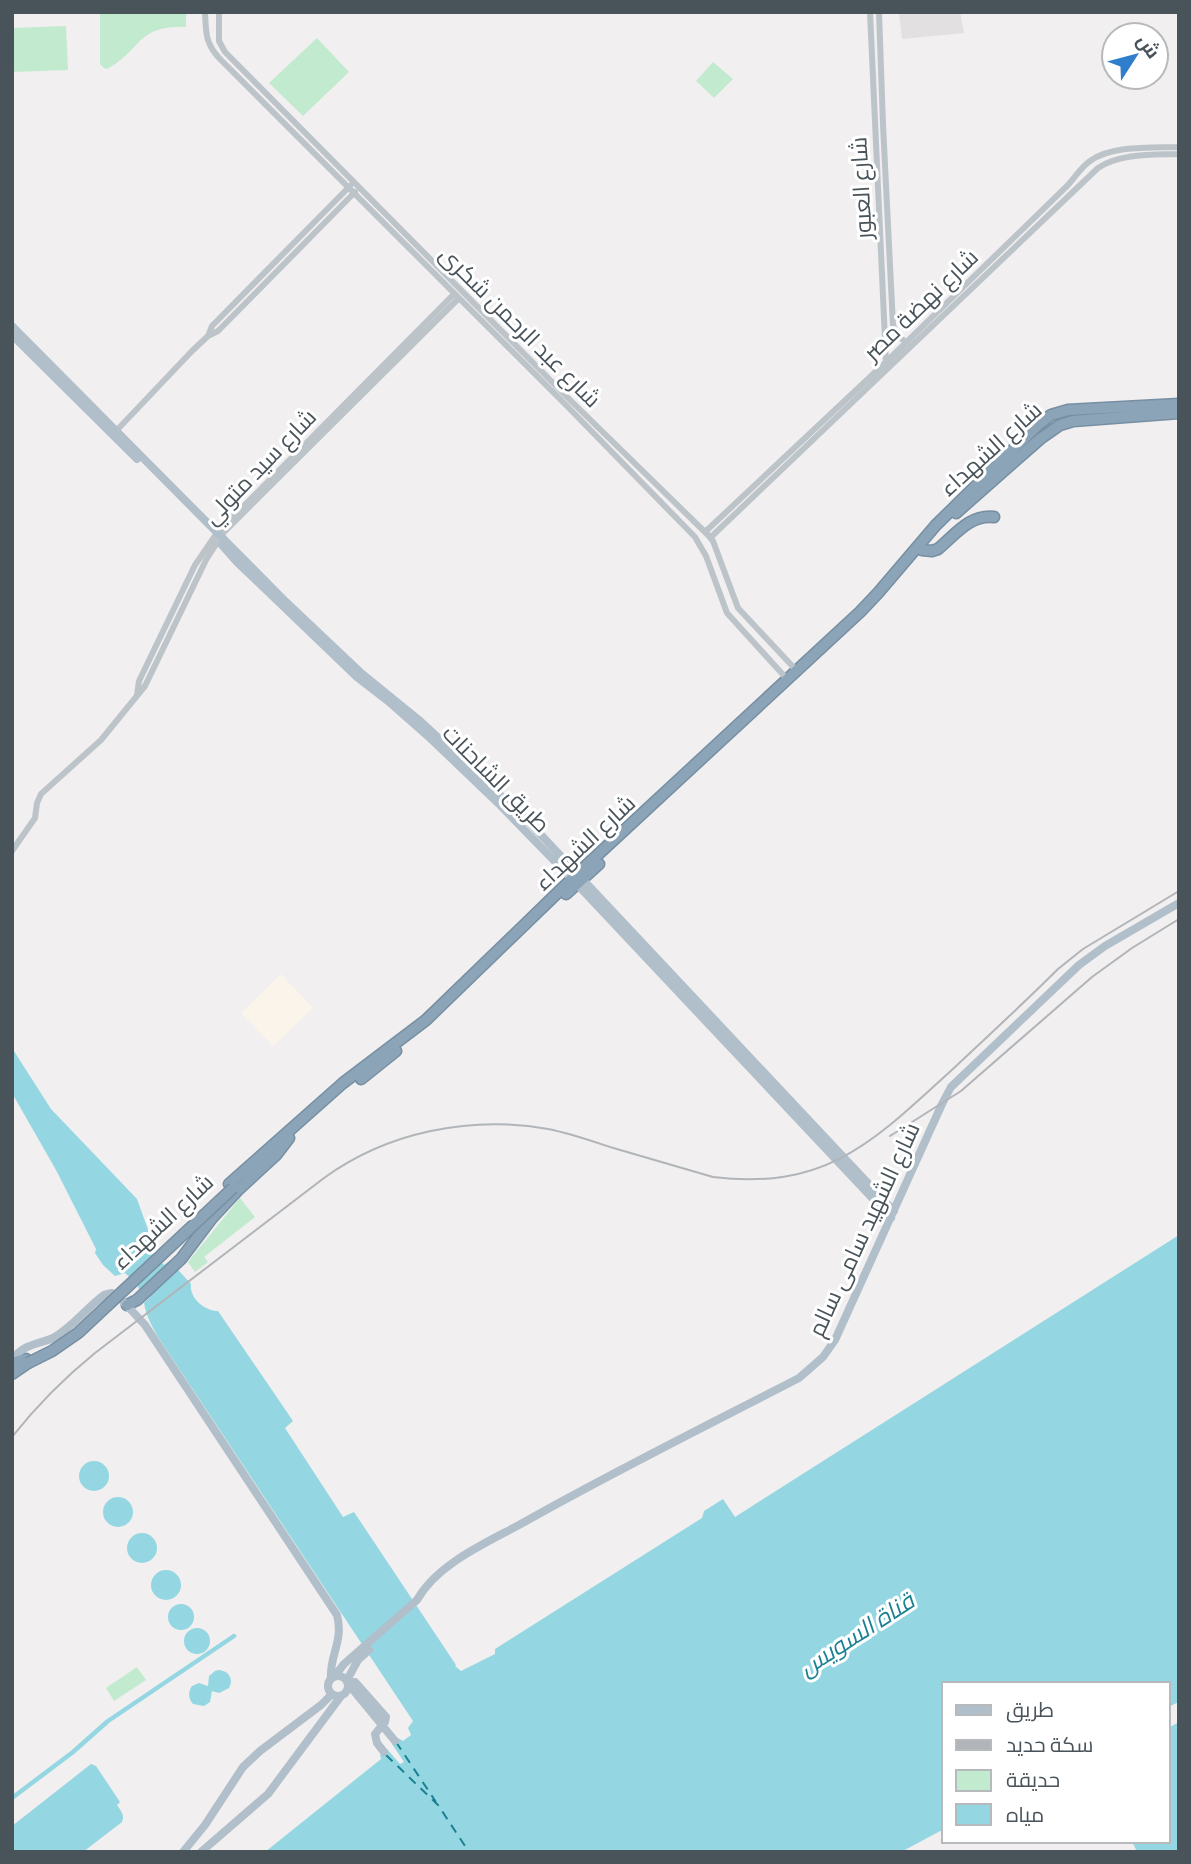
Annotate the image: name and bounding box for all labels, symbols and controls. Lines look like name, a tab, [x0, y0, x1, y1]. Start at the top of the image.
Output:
north arrow	[1100, 21, 1170, 91]
text: ش	[1132, 29, 1166, 63]
street label: شارع العبور	[843, 136, 880, 242]
street label: شارع عبد الرحمن شكرى	[432, 240, 607, 415]
street label: شارع نهضة مصر	[855, 242, 985, 369]
street label: شارع الشهداء	[933, 395, 1049, 503]
street label: شارع سيد متولي	[197, 402, 325, 533]
street label: طريق الشاحنات	[437, 718, 557, 838]
street label: شارع الشهداء	[528, 788, 642, 898]
street label: شارع الشهيد سامى سالم	[801, 1117, 928, 1342]
street label: شارع الشهداء	[106, 1167, 220, 1277]
water label: قناة السويس	[793, 1584, 921, 1682]
legend	[942, 1682, 1170, 1843]
text: طريق	[1006, 1696, 1054, 1723]
text: سكة حديد	[1006, 1731, 1093, 1756]
text: حديقة	[1006, 1766, 1060, 1791]
text: مياه	[1006, 1801, 1044, 1826]

